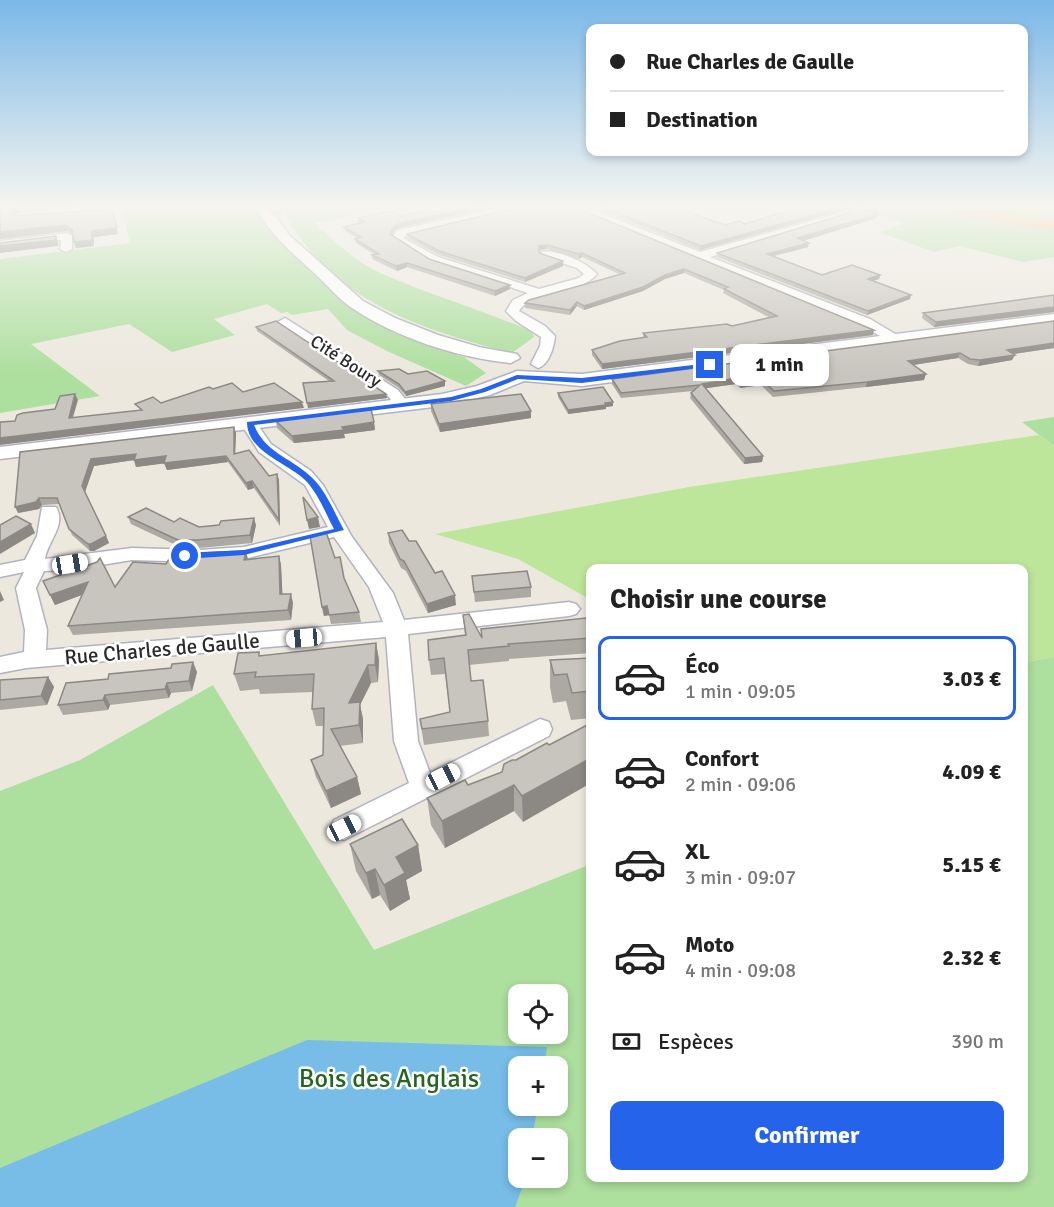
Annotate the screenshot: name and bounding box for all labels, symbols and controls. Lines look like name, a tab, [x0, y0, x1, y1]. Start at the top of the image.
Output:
text: Rue Charles de Gaulle	[646, 48, 854, 75]
text: Destination	[646, 106, 758, 133]
street label: Cité Boury	[306, 330, 386, 392]
callout: 1 min	[731, 344, 830, 386]
route end	[696, 351, 723, 378]
text: 1 min	[755, 352, 804, 377]
route start	[171, 542, 198, 569]
car	[51, 552, 89, 576]
text: Choisir une course	[610, 583, 827, 616]
car	[285, 627, 323, 649]
street label: Rue Charles de Gaulle	[63, 628, 261, 670]
icon: car	[613, 651, 667, 705]
text: Éco	[685, 652, 719, 679]
text: 3.03 €	[942, 665, 1001, 692]
text: 1 min · 09:05	[685, 679, 796, 704]
icon: car	[613, 744, 667, 798]
text: Confort	[685, 745, 759, 772]
text: 4.09 €	[942, 758, 1001, 785]
car	[423, 761, 463, 793]
text: 2 min · 09:06	[685, 772, 796, 797]
car	[324, 812, 364, 844]
icon: car	[613, 837, 667, 891]
text: XL	[685, 838, 710, 865]
text: 5.15 €	[942, 851, 1001, 878]
text: 3 min · 09:07	[685, 865, 796, 890]
icon: car	[613, 930, 667, 984]
text: Moto	[685, 931, 734, 958]
text: 2.32 €	[942, 944, 1001, 971]
text: 4 min · 09:08	[685, 958, 796, 983]
map controls	[508, 984, 568, 1188]
button: locate	[508, 984, 568, 1044]
icon: cash	[610, 1025, 643, 1058]
text: Espèces	[658, 1028, 734, 1055]
text: 390 m	[951, 1029, 1004, 1054]
button: +	[508, 1056, 568, 1116]
park label: Bois des Anglais	[299, 1063, 479, 1095]
button: Confirmer	[610, 1101, 1004, 1170]
button: −	[508, 1128, 568, 1188]

